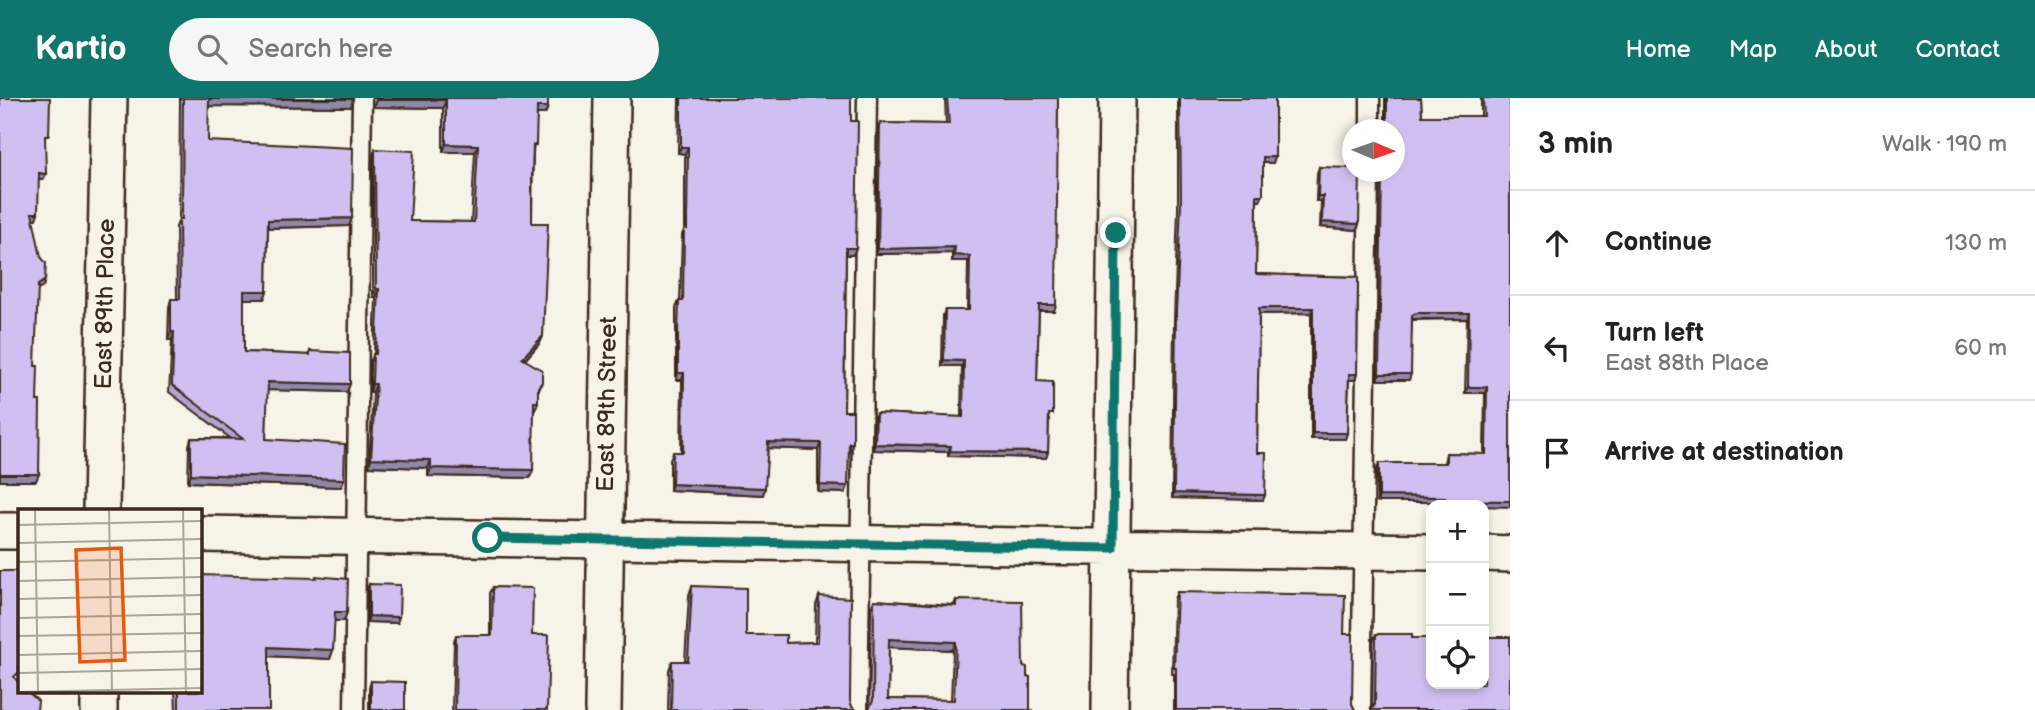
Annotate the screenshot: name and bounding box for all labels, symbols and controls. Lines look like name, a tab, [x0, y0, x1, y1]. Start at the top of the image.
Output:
search box	[169, 18, 659, 81]
text: Kartio	[35, 29, 127, 69]
icon: search	[193, 30, 231, 68]
text: Search here	[249, 34, 393, 65]
text: Home	[1626, 35, 1691, 64]
text: Map	[1729, 35, 1777, 64]
text: About	[1815, 35, 1877, 64]
text: Contact	[1915, 35, 2000, 64]
north arrow	[1342, 119, 1405, 182]
text: 3 min	[1538, 126, 1613, 162]
text: Walk · 190 m	[1882, 130, 2007, 158]
route end	[1100, 217, 1131, 248]
street label: East 89th Place	[89, 218, 121, 390]
icon: ahead	[1538, 224, 1576, 262]
text: Continue	[1605, 227, 1712, 258]
text: 130 m	[1945, 229, 2007, 257]
street label: East 89th Street	[591, 315, 623, 492]
text: Turn left	[1605, 318, 1704, 349]
icon: left	[1538, 329, 1576, 367]
text: 60 m	[1954, 334, 2007, 362]
text: East 88th Place	[1605, 349, 1769, 377]
icon: arrive	[1538, 434, 1576, 472]
text: Arrive at destination	[1605, 437, 1844, 468]
map controls	[1426, 500, 1489, 689]
button: +	[1426, 500, 1489, 563]
inset map	[18, 509, 201, 692]
route start	[472, 522, 503, 553]
button: −	[1426, 563, 1489, 626]
button: locate	[1426, 626, 1489, 689]

